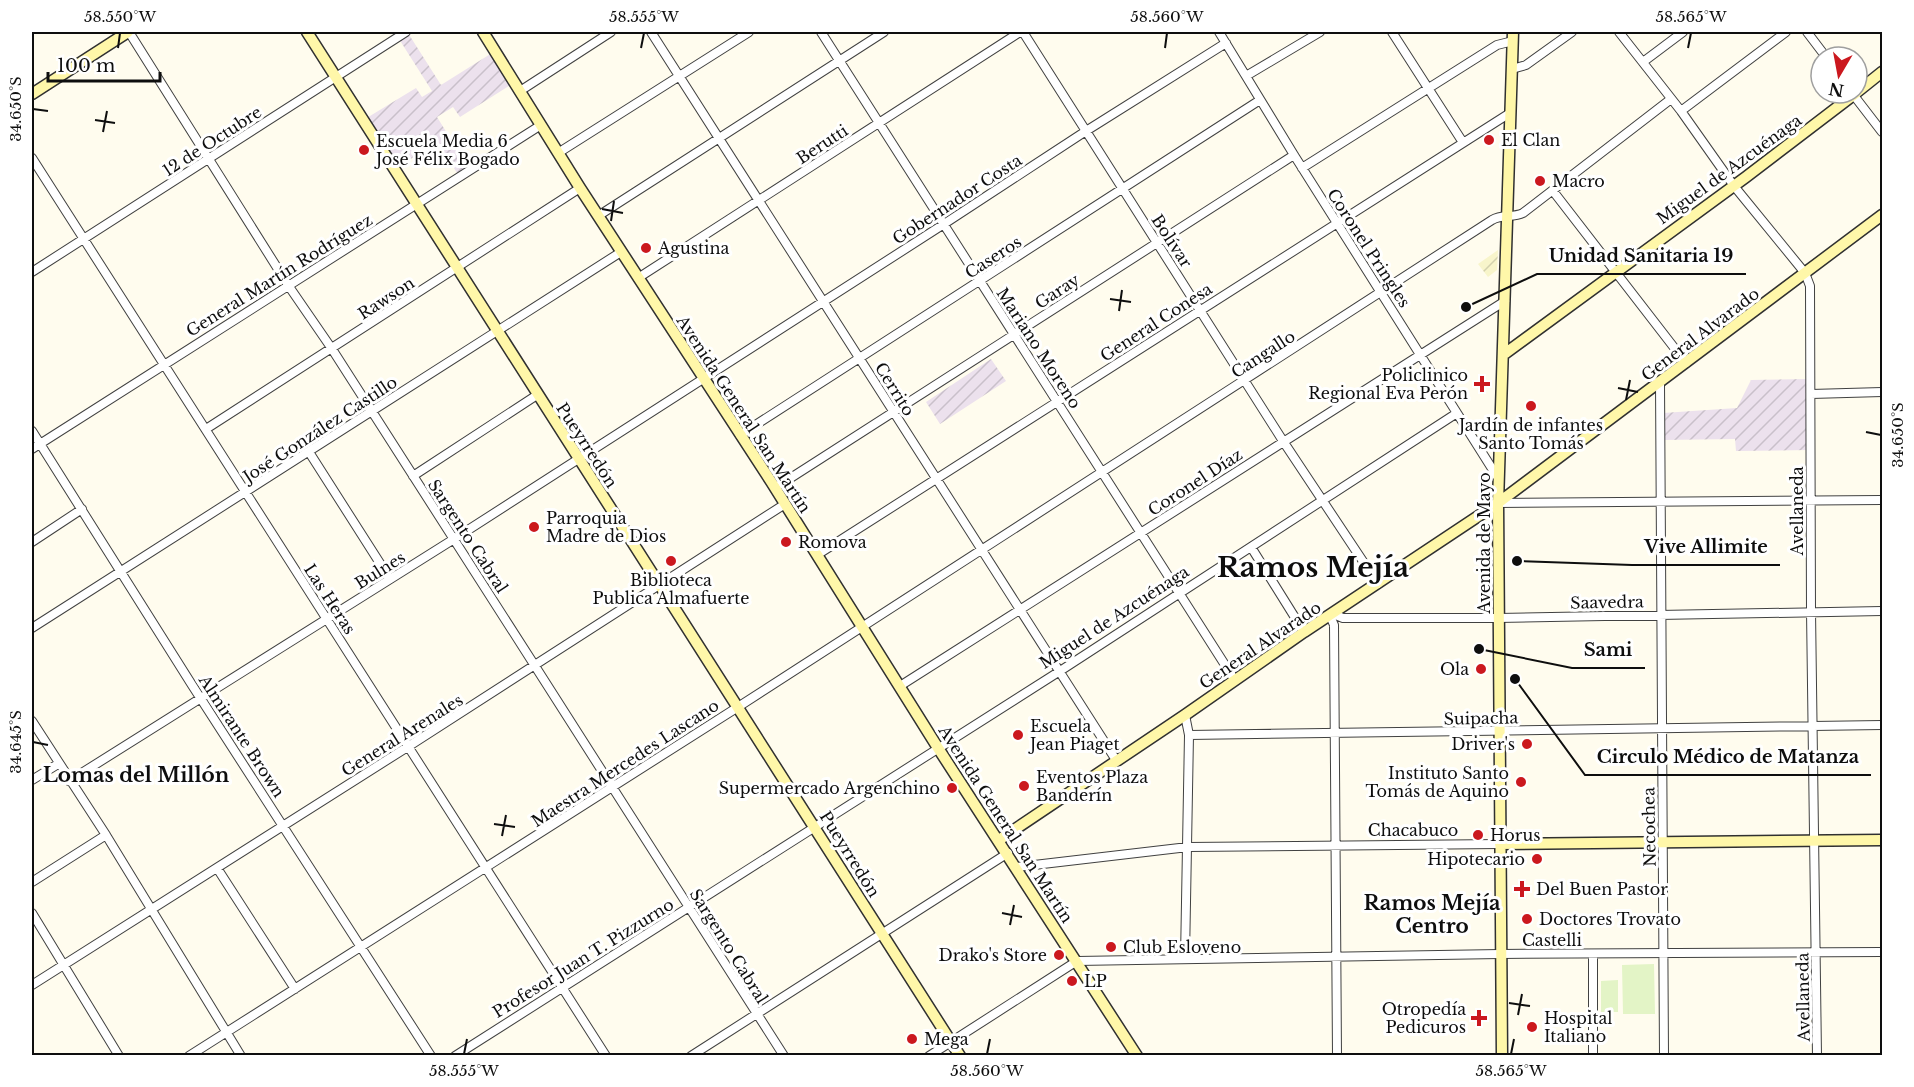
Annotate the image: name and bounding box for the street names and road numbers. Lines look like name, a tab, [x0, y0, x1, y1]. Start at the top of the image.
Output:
street label: 12 de Octubre	[159, 102, 265, 180]
street label: Miguel de Azcuénaga	[1653, 110, 1805, 228]
street label: Berutti	[793, 120, 852, 168]
street label: Gobernador Costa	[889, 150, 1025, 248]
street label: Coronel Pringles	[1323, 185, 1415, 311]
street label: General Martín Rodríguez	[182, 209, 376, 341]
street label: Bolívar	[1147, 211, 1197, 272]
street label: Caseros	[961, 231, 1025, 283]
street label: Garay	[1031, 269, 1084, 313]
street label: Rawson	[354, 272, 418, 324]
street label: General Conesa	[1096, 278, 1216, 366]
street label: General Alvarado	[1637, 283, 1763, 385]
street label: Mariano Moreno	[993, 284, 1085, 412]
street label: Avenida General San Martín	[672, 311, 815, 516]
street label: Cangallo	[1227, 326, 1299, 382]
street label: Cerrito	[871, 359, 919, 419]
street label: José González Castillo	[238, 372, 401, 487]
street label: Pueyrredón	[552, 399, 622, 491]
street label: Coronel Díaz	[1144, 444, 1246, 520]
street label: Avellaneda	[1787, 466, 1807, 557]
street label: Avenida de Mayo	[1474, 472, 1494, 615]
street label: Sargento Cabral	[424, 475, 512, 597]
street label: Bulnes	[351, 547, 409, 593]
street label: Las Heras	[300, 560, 360, 638]
street label: Miguel de Azcuénaga	[1036, 561, 1193, 673]
street label: Saavedra	[1570, 591, 1644, 613]
street label: General Alvarado	[1195, 597, 1325, 693]
street label: Almirante Brown	[194, 670, 289, 801]
street label: General Arenales	[338, 690, 466, 780]
street label: Maestra Mercedes Lascano	[527, 695, 723, 831]
street label: Suipacha	[1443, 707, 1519, 729]
street label: Avenida General San Martín	[934, 721, 1077, 926]
street label: Necochea	[1638, 787, 1660, 867]
street label: Pueyrredón	[816, 807, 884, 901]
street label: Chacabuco	[1368, 820, 1458, 840]
street label: Sargento Cabral	[686, 885, 772, 1007]
street label: Profesor Juan T. Pizzurno	[489, 894, 677, 1022]
street label: Castelli	[1522, 930, 1583, 950]
street label: Avellaneda	[1792, 952, 1814, 1043]

